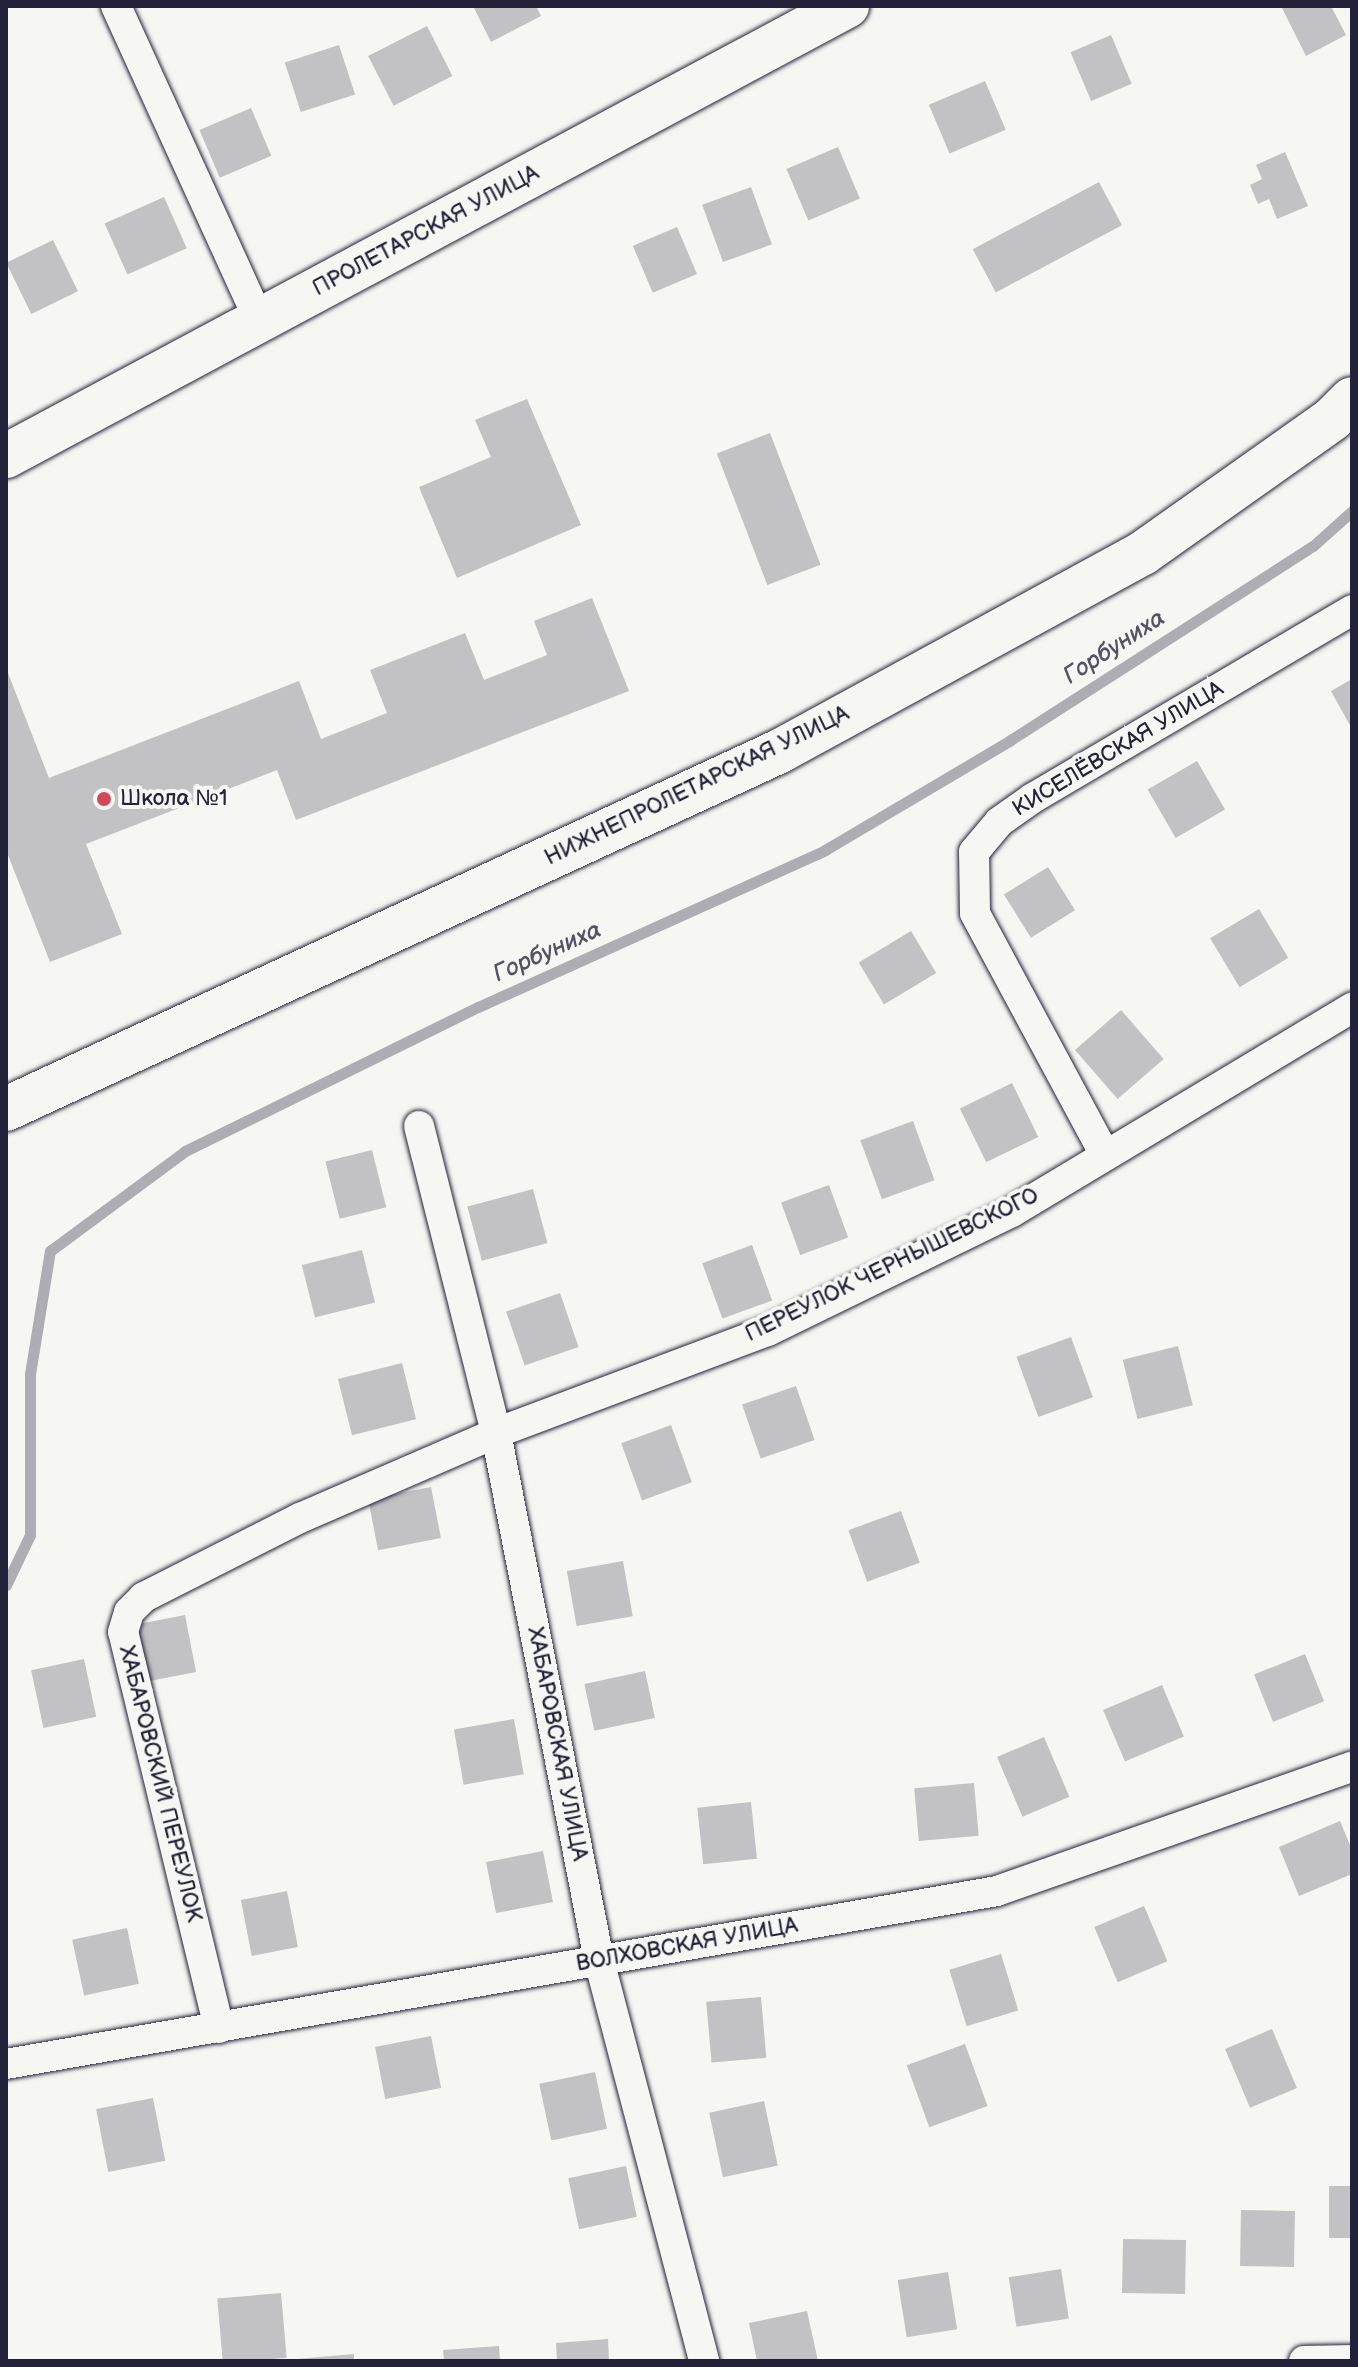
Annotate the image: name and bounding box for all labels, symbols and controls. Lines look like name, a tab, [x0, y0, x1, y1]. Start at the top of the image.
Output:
street label: ПРОЛЕТАРСКАЯ УЛИЦА	[308, 160, 544, 302]
water label: Горбуниха	[1058, 603, 1170, 691]
street label: КИСЕЛЁВСКАЯ УЛИЦА	[1008, 676, 1228, 822]
street label: НИЖНЕПРОЛЕТАРСКАЯ УЛИЦА	[541, 701, 853, 871]
place label: Школа №1	[120, 786, 227, 812]
marker: Школа №1	[95, 790, 113, 808]
water label: Горбуниха	[488, 915, 606, 989]
street label: ПЕРЕУЛОК ЧЕРНЫШЕВСКОГО	[741, 1182, 1043, 1348]
street label: ХАБАРОВСКАЯ УЛИЦА	[521, 1625, 593, 1863]
street label: ХАБАРОВСКИЙ ПЕРЕУЛОК	[113, 1643, 207, 1925]
street label: ВОЛХОВСКАЯ УЛИЦА	[574, 1913, 800, 1977]

